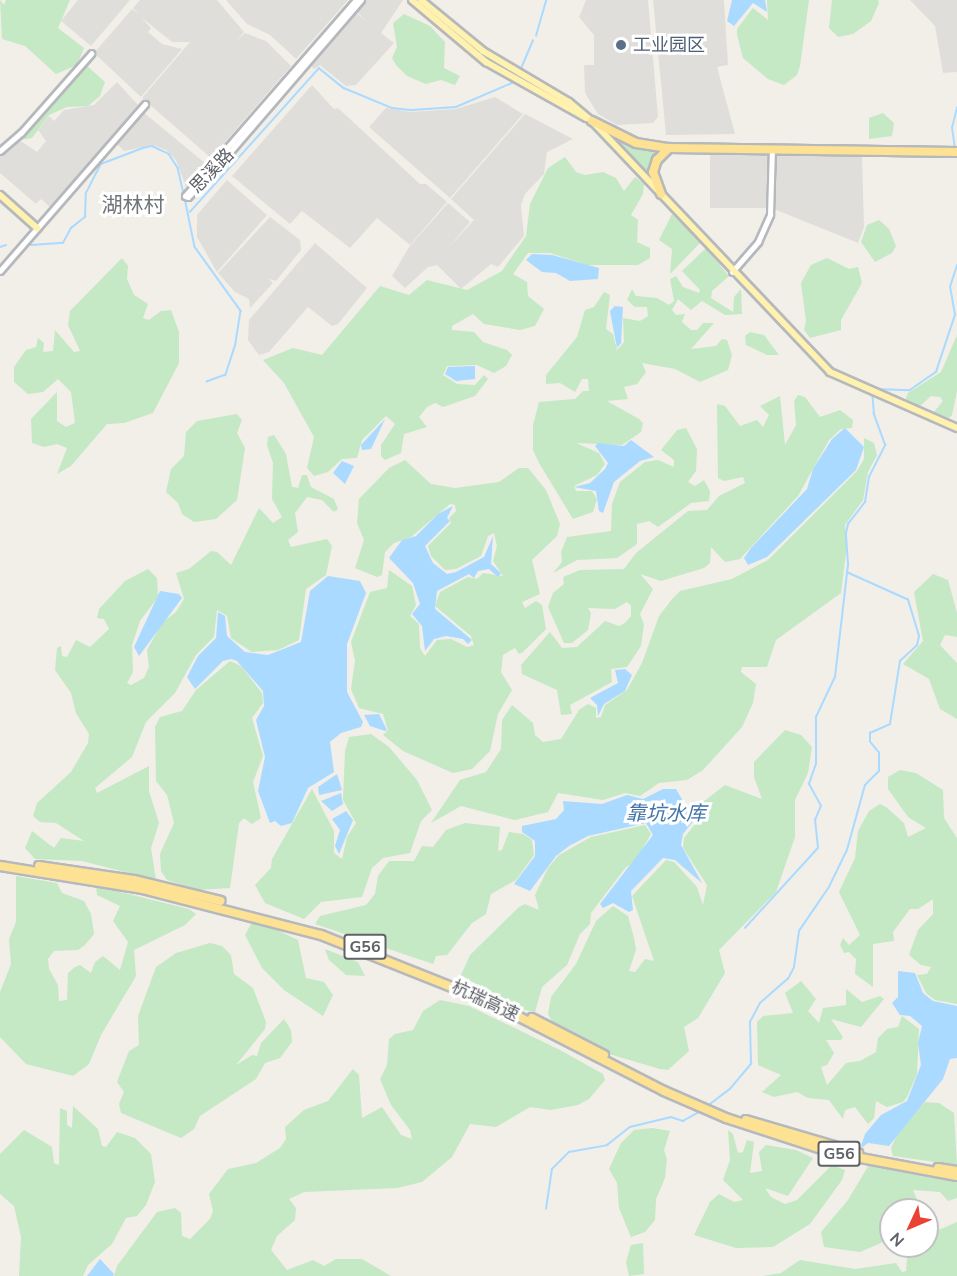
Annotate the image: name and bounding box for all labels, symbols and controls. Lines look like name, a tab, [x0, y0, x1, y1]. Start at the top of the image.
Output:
place label: 工业园区	[633, 34, 705, 56]
marker: 工业园区	[614, 38, 628, 52]
street label: 思溪路	[185, 144, 239, 198]
district label: 湖林村	[102, 192, 164, 218]
water label: 靠坑水库	[626, 801, 706, 825]
road number: G56	[342, 934, 388, 960]
street label: 杭瑞高速	[448, 976, 522, 1026]
road number: G56	[816, 1141, 862, 1167]
north arrow	[879, 1198, 939, 1258]
text: N	[885, 1227, 910, 1251]

